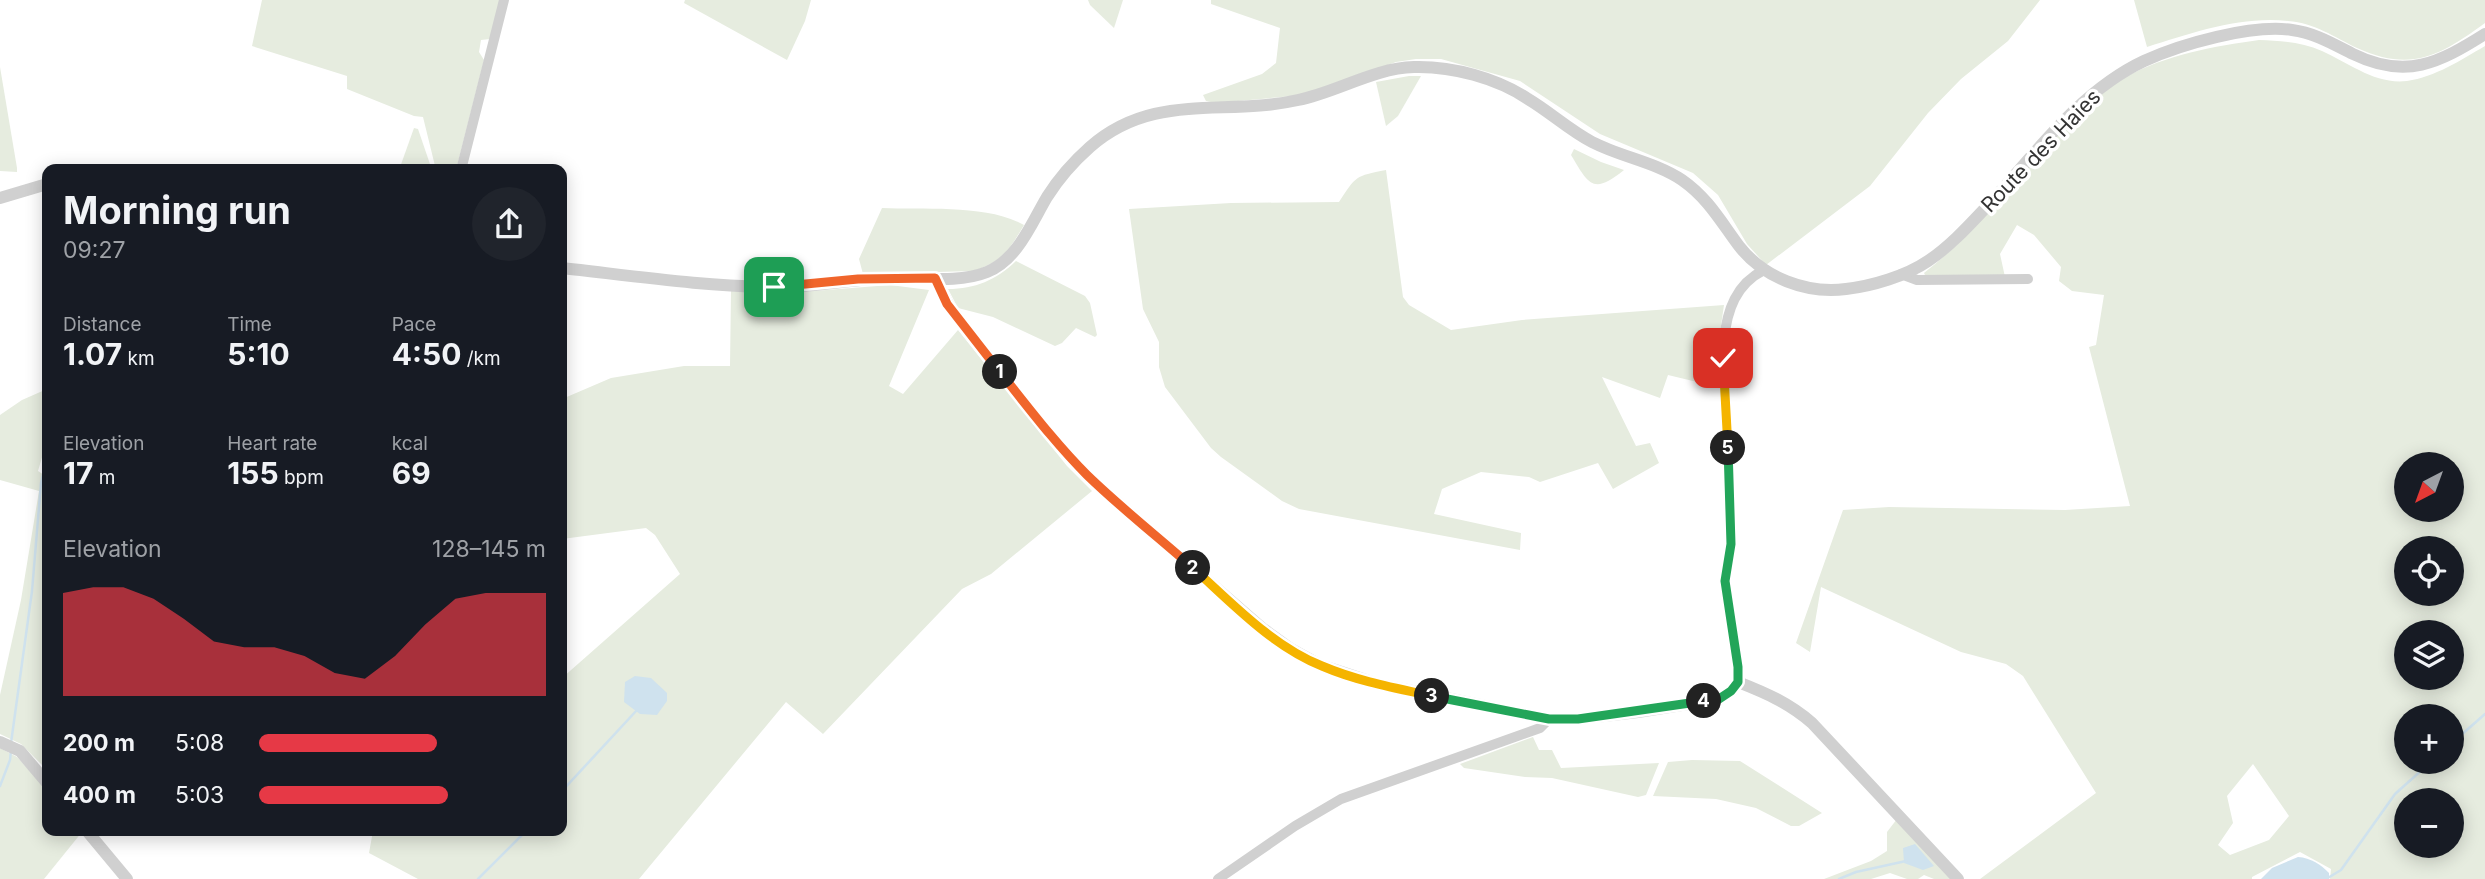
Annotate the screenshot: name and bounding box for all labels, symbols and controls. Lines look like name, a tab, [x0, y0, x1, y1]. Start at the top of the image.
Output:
street label: Route des Haies	[1976, 84, 2106, 217]
text: Morning run	[63, 187, 291, 233]
button: share	[472, 187, 546, 261]
text: 09:27	[63, 236, 125, 264]
pin	[744, 257, 804, 317]
icon: arrive	[755, 268, 793, 306]
text: Distance	[63, 313, 141, 336]
text: Time	[227, 313, 272, 336]
text: Pace	[392, 313, 436, 336]
pin	[1693, 328, 1753, 388]
text: 1.07	[63, 336, 122, 372]
text: 5:10	[227, 336, 290, 372]
text: 4:50	[392, 336, 461, 372]
icon: check	[1704, 339, 1742, 377]
text: km	[122, 347, 155, 370]
text: /km	[461, 347, 501, 370]
pin: 1	[982, 354, 1018, 390]
text: 1	[995, 360, 1004, 383]
pin: 5	[1710, 430, 1746, 466]
text: Elevation	[63, 432, 144, 455]
text: Heart rate	[227, 432, 317, 455]
text: kcal	[392, 432, 428, 455]
text: 5	[1721, 436, 1734, 459]
north arrow	[2394, 452, 2464, 522]
map controls	[2394, 452, 2464, 858]
text: 17	[63, 455, 93, 491]
text: 155	[227, 455, 279, 491]
text: 69	[392, 455, 431, 491]
text: m	[93, 466, 115, 489]
text: bpm	[279, 466, 324, 489]
text: Elevation	[63, 535, 162, 563]
text: 128–145 m	[432, 535, 546, 563]
button: locate	[2394, 536, 2464, 606]
pin: 2	[1176, 550, 1210, 586]
text: 2	[1187, 556, 1198, 579]
button: layers	[2394, 620, 2464, 690]
pin: 3	[1414, 678, 1450, 714]
text: 3	[1425, 684, 1438, 707]
pin: 4	[1686, 684, 1722, 718]
text: 4	[1697, 689, 1710, 712]
button: +	[2394, 704, 2464, 774]
text: 200 m	[63, 729, 135, 757]
text: 5:08	[175, 729, 224, 757]
text: 400 m	[63, 781, 136, 809]
text: 5:03	[175, 781, 224, 809]
button: −	[2394, 788, 2464, 858]

